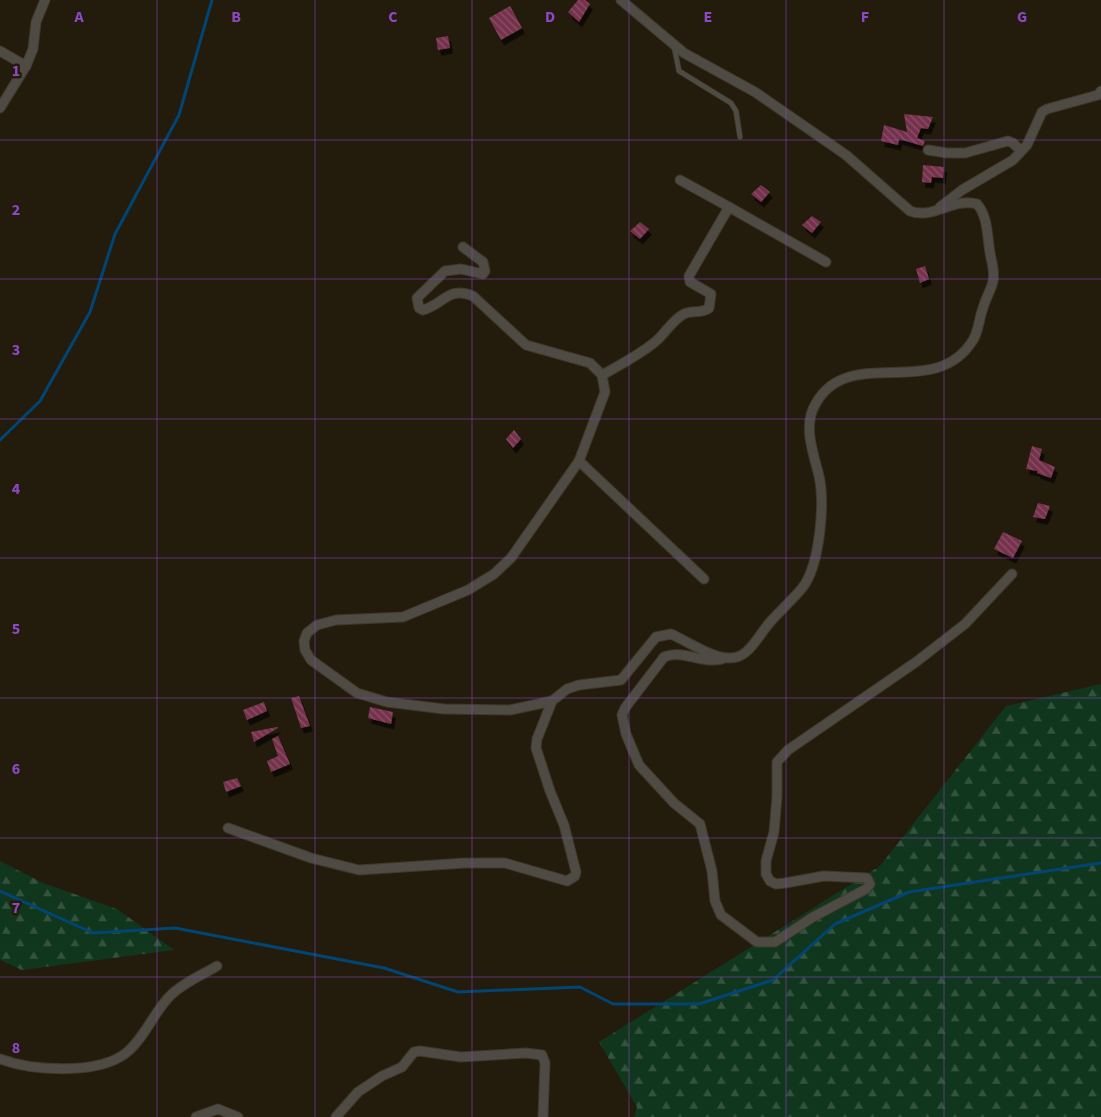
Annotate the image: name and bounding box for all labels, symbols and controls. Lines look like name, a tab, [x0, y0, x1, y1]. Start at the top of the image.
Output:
text: A	[73, 6, 84, 28]
text: B	[231, 6, 241, 28]
text: C	[388, 6, 398, 28]
text: D	[545, 6, 555, 28]
text: E	[704, 6, 712, 28]
text: F	[861, 6, 869, 28]
text: G	[1017, 6, 1027, 28]
text: 1	[12, 60, 20, 82]
text: 2	[12, 199, 20, 221]
text: 3	[12, 339, 20, 361]
text: 4	[12, 478, 21, 500]
text: 5	[12, 618, 20, 640]
text: 6	[12, 758, 20, 780]
text: 7	[12, 897, 20, 919]
text: 8	[12, 1037, 20, 1059]

